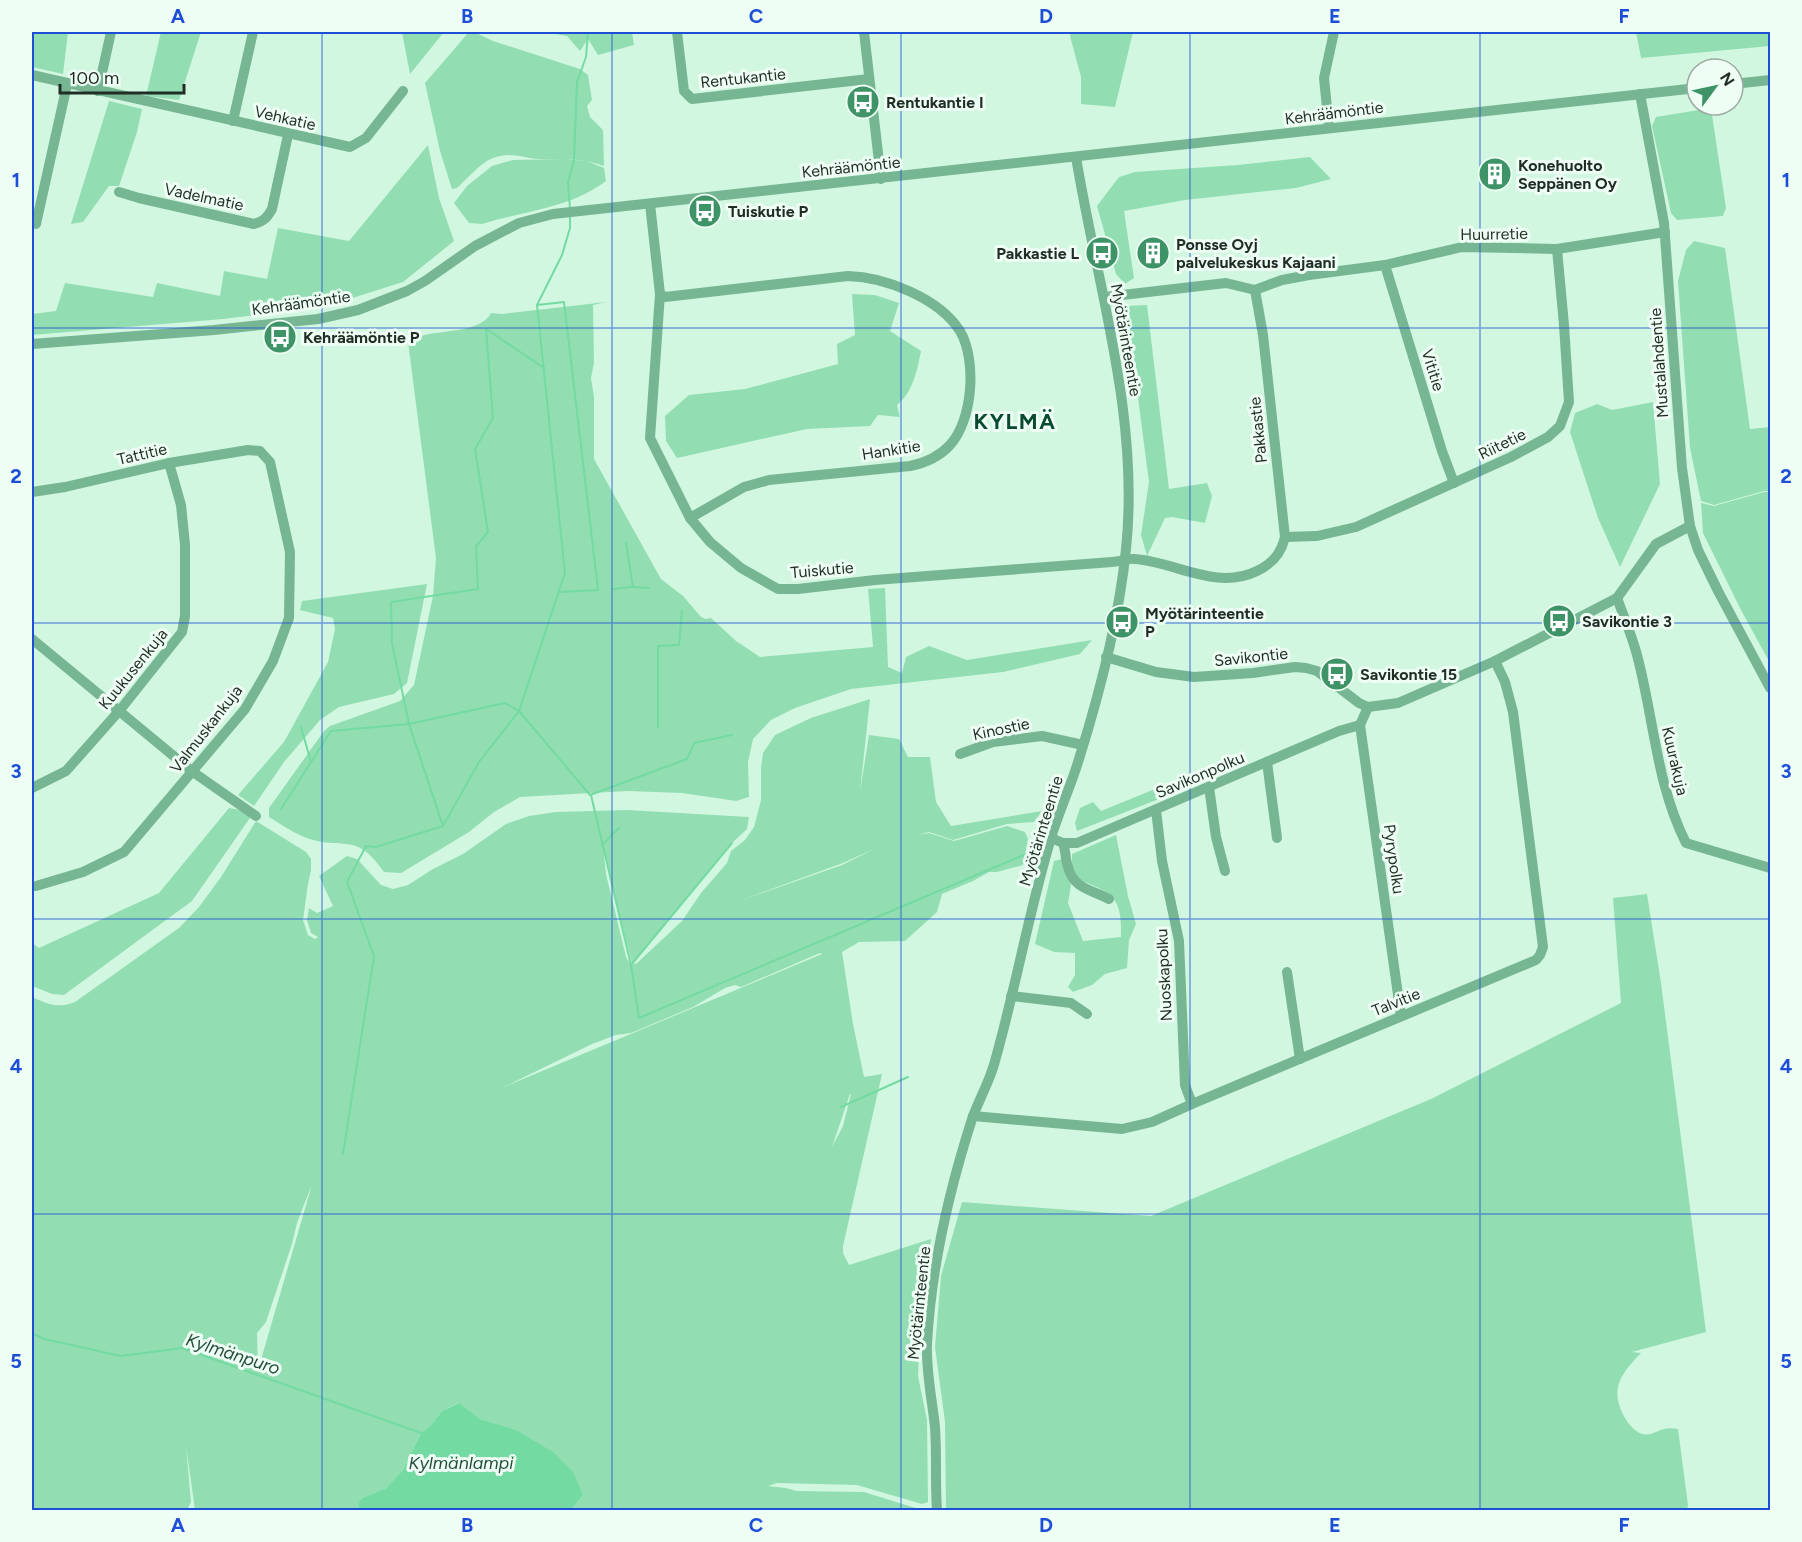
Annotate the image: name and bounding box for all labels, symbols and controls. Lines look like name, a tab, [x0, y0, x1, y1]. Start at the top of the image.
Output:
text: A	[171, 4, 186, 28]
text: B	[461, 4, 473, 28]
text: C	[749, 4, 763, 28]
text: D	[1039, 4, 1053, 28]
text: E	[1329, 4, 1341, 28]
text: F	[1618, 4, 1630, 28]
scale bar	[60, 57, 184, 95]
north arrow	[1685, 57, 1745, 117]
street label: Rentukantie	[699, 64, 787, 92]
text: 100 m	[69, 67, 119, 89]
text: N	[1716, 69, 1738, 89]
bus stop icon: Rentukantie I	[845, 84, 881, 120]
place label: Rentukantie I	[886, 93, 984, 112]
street label: Kehräämöntie	[1284, 97, 1385, 128]
street label: Vehkatie	[252, 102, 318, 134]
street label: Kehräämöntie	[801, 152, 902, 182]
building icon: Konehuolto Seppänen Oy	[1477, 156, 1513, 192]
place label: Konehuolto Seppänen Oy	[1518, 156, 1618, 193]
text: 1	[12, 168, 20, 192]
text: 1	[1782, 168, 1790, 192]
street label: Vadelmatie	[163, 179, 246, 215]
bus stop icon: Tuiskutie P	[687, 193, 723, 229]
place label: Tuiskutie P	[728, 202, 808, 221]
street label: Huurretie	[1460, 224, 1528, 244]
bus stop icon: Pakkastie L	[1084, 235, 1120, 271]
building icon: Ponsse Oyj palvelukeskus Kajaani	[1135, 235, 1171, 271]
place label: Ponsse Oyj palvelukeskus Kajaani	[1176, 235, 1336, 272]
place label: Pakkastie L	[996, 244, 1079, 263]
street label: Myötärinteentie	[1107, 282, 1145, 398]
street label: Kehräämöntie	[251, 287, 352, 319]
street label: Mustalahdentie	[1646, 307, 1672, 419]
bus stop icon: Kehräämöntie P	[262, 319, 298, 355]
place label: Kehräämöntie P	[303, 328, 420, 347]
street label: Vititie	[1418, 347, 1448, 394]
street label: Pakkastie	[1245, 396, 1271, 464]
district label: KYLMÄ	[974, 408, 1056, 435]
street label: Riitetie	[1475, 424, 1529, 464]
street label: Hankitie	[860, 436, 922, 464]
street label: Tattitie	[115, 439, 169, 469]
text: 2	[10, 464, 22, 488]
text: 2	[1780, 464, 1792, 488]
street label: Tuiskutie	[790, 558, 855, 582]
bus stop icon: Savikontie 3	[1541, 603, 1577, 639]
bus stop icon: Myötärinteentie P	[1104, 604, 1140, 640]
place label: Myötärinteentie P	[1145, 604, 1264, 641]
place label: Savikontie 3	[1582, 612, 1672, 631]
street label: Kuukusenkuja	[95, 625, 171, 713]
street label: Savikontie	[1213, 644, 1289, 670]
bus stop icon: Savikontie 15	[1319, 656, 1355, 692]
place label: Savikontie 15	[1360, 665, 1457, 684]
street label: Valmuskankuja	[166, 681, 246, 777]
street label: Kinostie	[971, 714, 1031, 744]
street label: Kuurakuja	[1658, 725, 1692, 797]
street label: Savikonpolku	[1153, 748, 1247, 802]
text: 3	[10, 759, 22, 783]
text: 3	[1780, 759, 1792, 783]
street label: Myötärinteentie	[1015, 773, 1067, 888]
street label: Pyrypolku	[1380, 823, 1408, 895]
street label: Nuoskapolku	[1152, 928, 1176, 1022]
street label: Talvitie	[1369, 984, 1423, 1020]
text: 4	[10, 1054, 23, 1078]
text: 4	[1780, 1054, 1793, 1078]
street label: Myötärinteentie	[904, 1245, 934, 1361]
water label: Kylmänpuro	[183, 1328, 283, 1380]
text: 5	[10, 1349, 22, 1373]
text: 5	[1780, 1349, 1792, 1373]
water label: Kylmänlampi	[409, 1452, 514, 1474]
text: A	[171, 1513, 186, 1537]
text: B	[461, 1513, 473, 1537]
text: C	[749, 1513, 763, 1537]
text: D	[1039, 1513, 1053, 1537]
text: E	[1329, 1513, 1341, 1537]
text: F	[1618, 1513, 1630, 1537]

